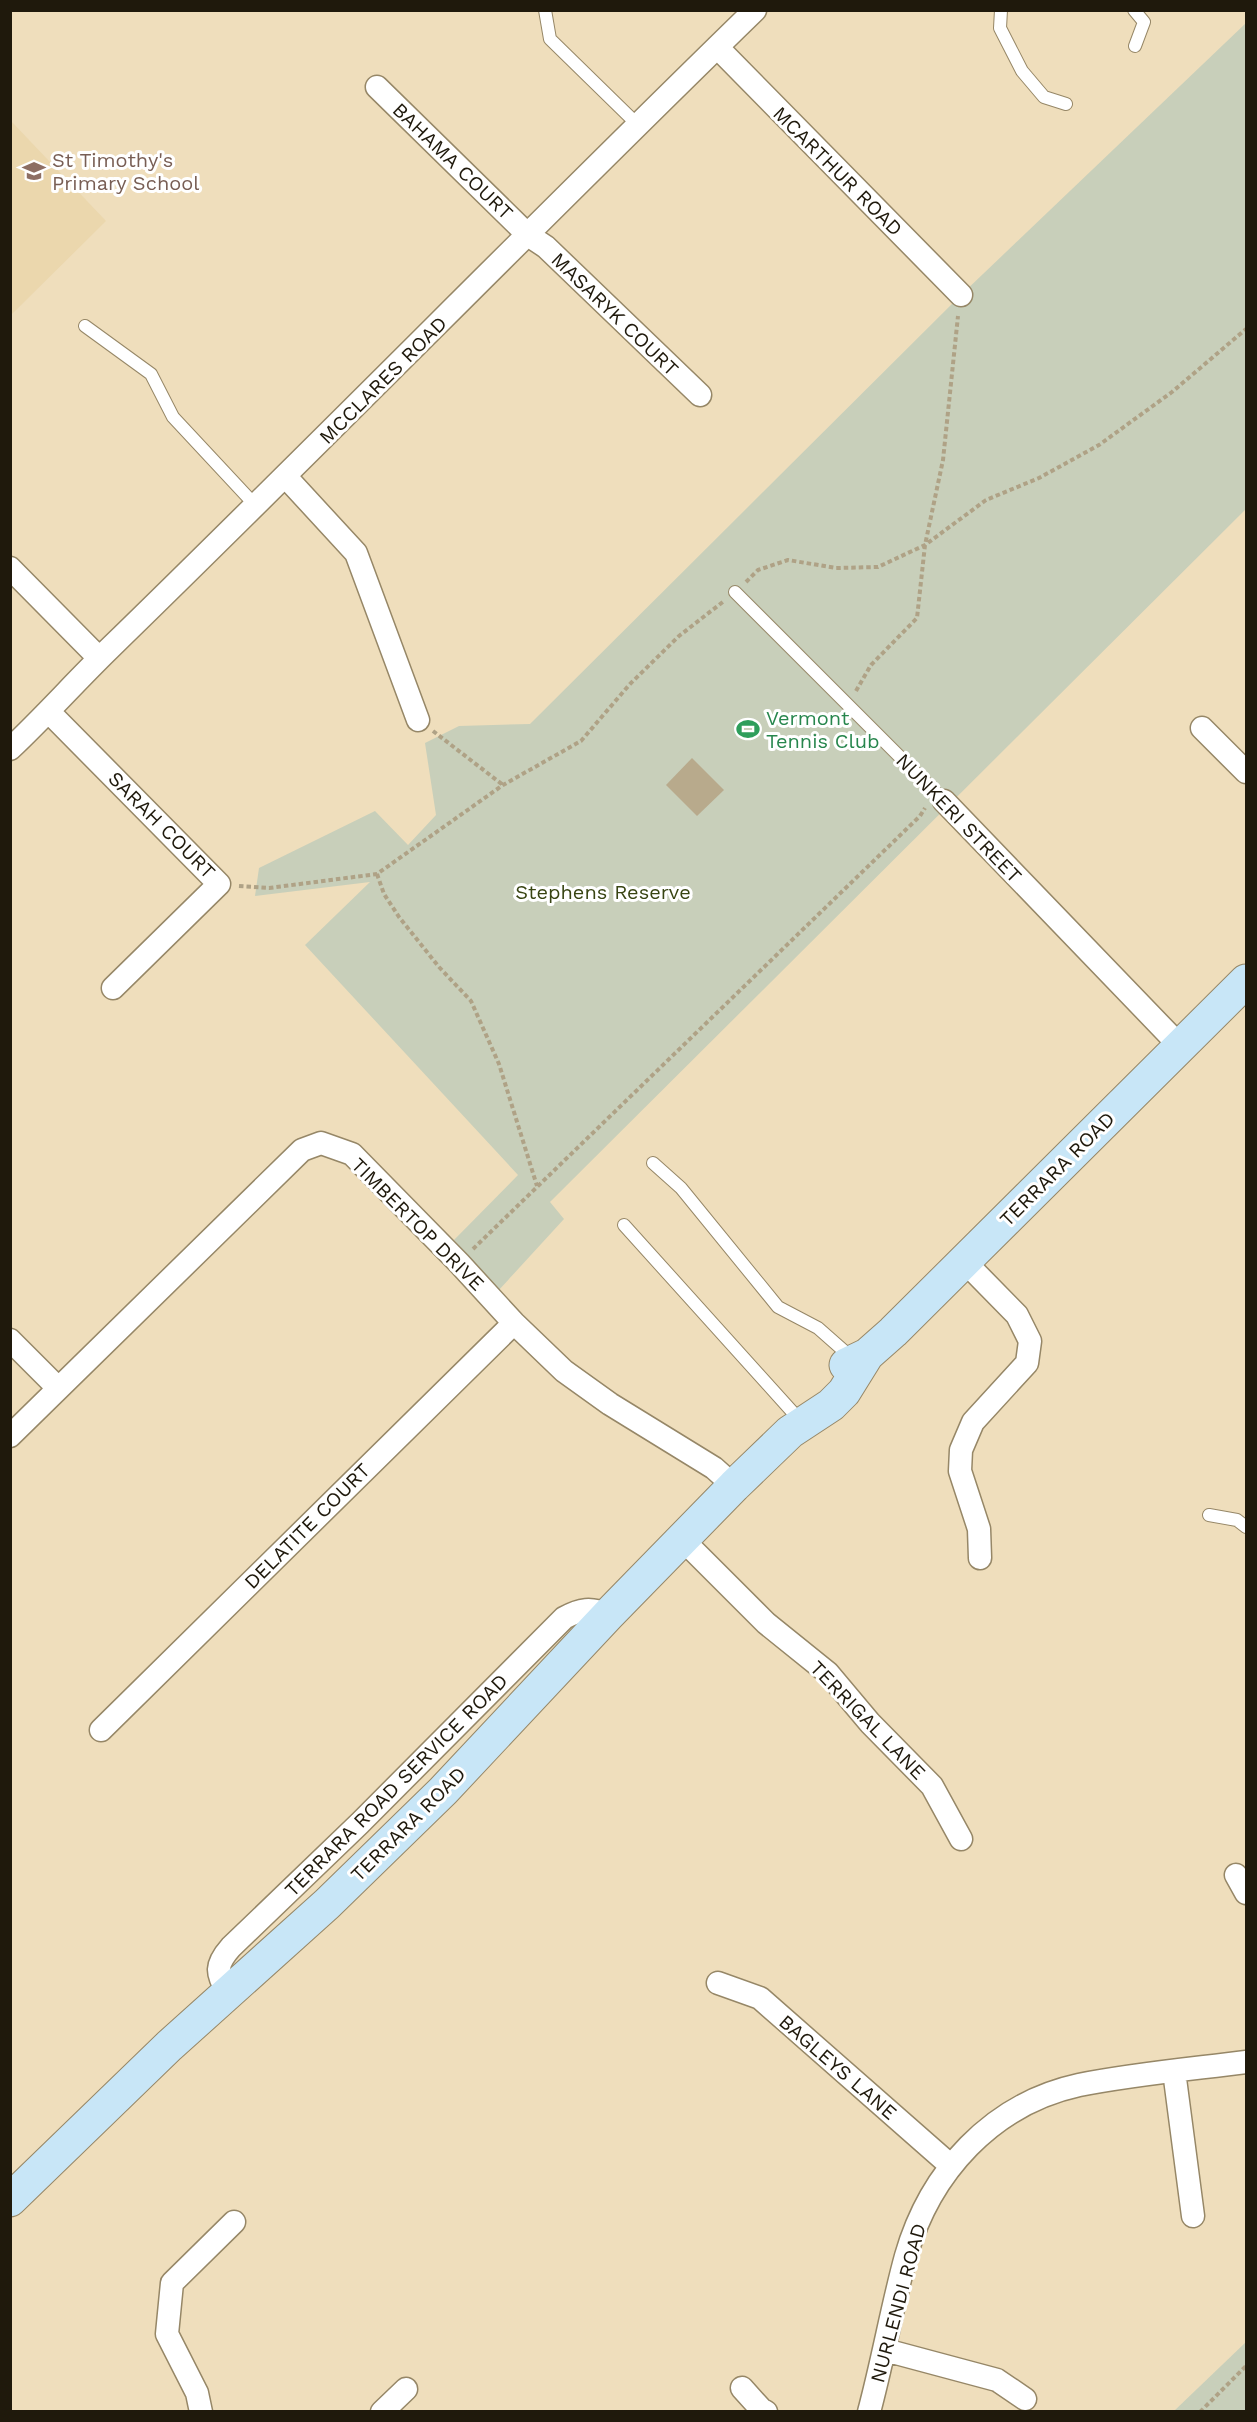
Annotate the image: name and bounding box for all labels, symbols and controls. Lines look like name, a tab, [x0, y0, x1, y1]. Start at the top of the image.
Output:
street label: BAHAMA COURT	[388, 97, 518, 225]
street label: MCARTHUR ROAD	[768, 101, 908, 241]
place label: St Timothy's Primary School	[52, 148, 199, 195]
school or university icon: St Timothy's Primary School	[21, 158, 47, 184]
street label: MASARYK COURT	[546, 247, 684, 381]
street label: MCCLARES ROAD	[314, 311, 452, 449]
place label: Vermont Tennis Club	[766, 706, 880, 753]
sports icon: Vermont Tennis Club	[735, 716, 761, 742]
street label: NUNKERI STREET	[891, 748, 1027, 888]
street label: SARAH COURT	[103, 766, 221, 884]
park label: Stephens Reserve	[515, 880, 691, 904]
street label: TERRARA ROAD	[995, 1107, 1119, 1231]
street label: TIMBERTOP DRIVE	[346, 1152, 490, 1296]
street label: DELATITE COURT	[239, 1458, 375, 1594]
street label: TERRIGAL LANE	[805, 1656, 931, 1784]
street label: TERRARA ROAD SERVICE ROAD	[279, 1668, 513, 1902]
street label: TERRARA ROAD	[345, 1761, 471, 1887]
street label: BAGLEYS LANE	[774, 2009, 902, 2125]
street label: NURLENDI ROAD	[865, 2221, 931, 2385]

